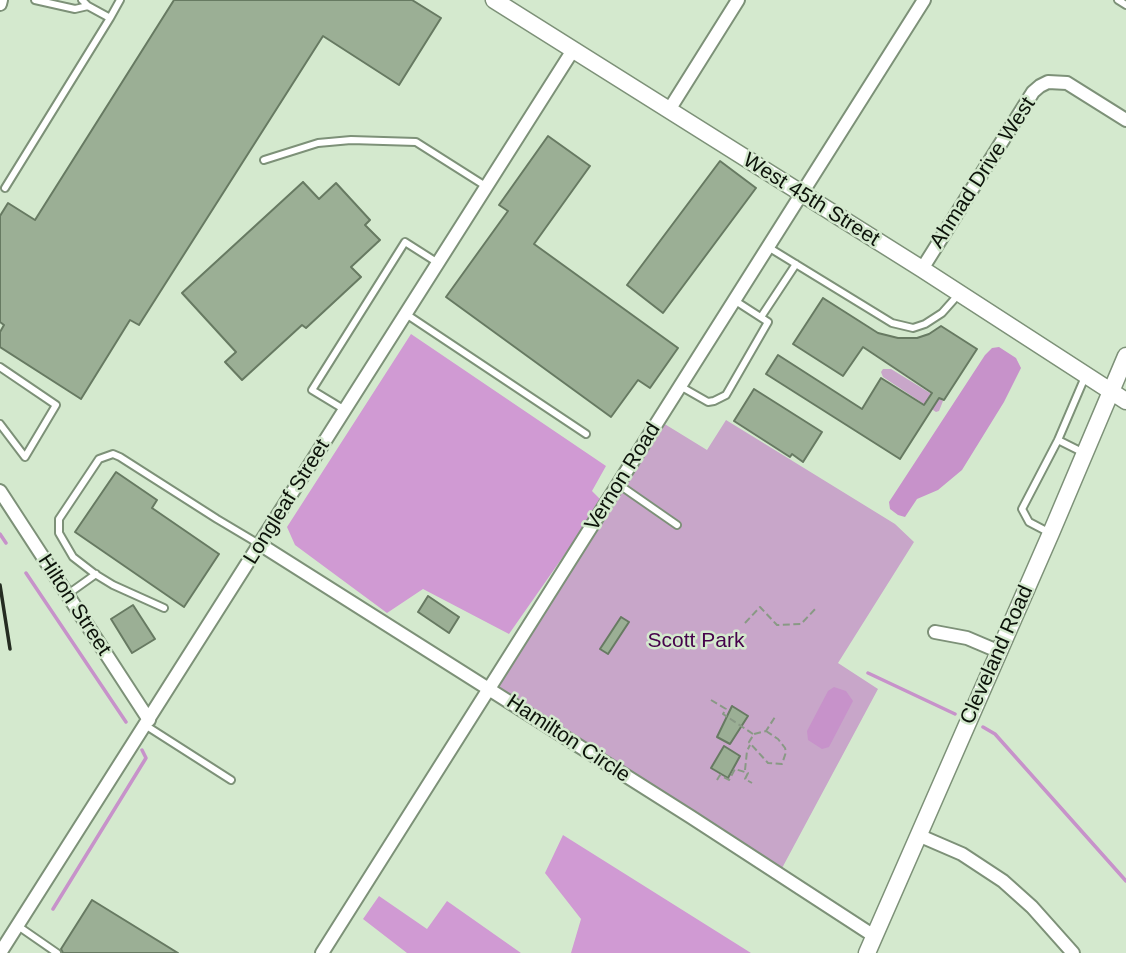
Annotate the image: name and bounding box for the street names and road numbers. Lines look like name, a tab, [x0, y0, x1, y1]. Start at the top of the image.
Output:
street label: Ahmad Drive West	[925, 93, 1041, 253]
street label: West 45th Street	[738, 148, 884, 252]
street label: Vernon Road	[580, 418, 666, 536]
street label: Longleaf Street	[239, 435, 335, 569]
street label: Hilton Street	[32, 550, 116, 660]
street label: Cleveland Road	[955, 582, 1039, 728]
street label: Hamilton Circle	[501, 690, 635, 788]

